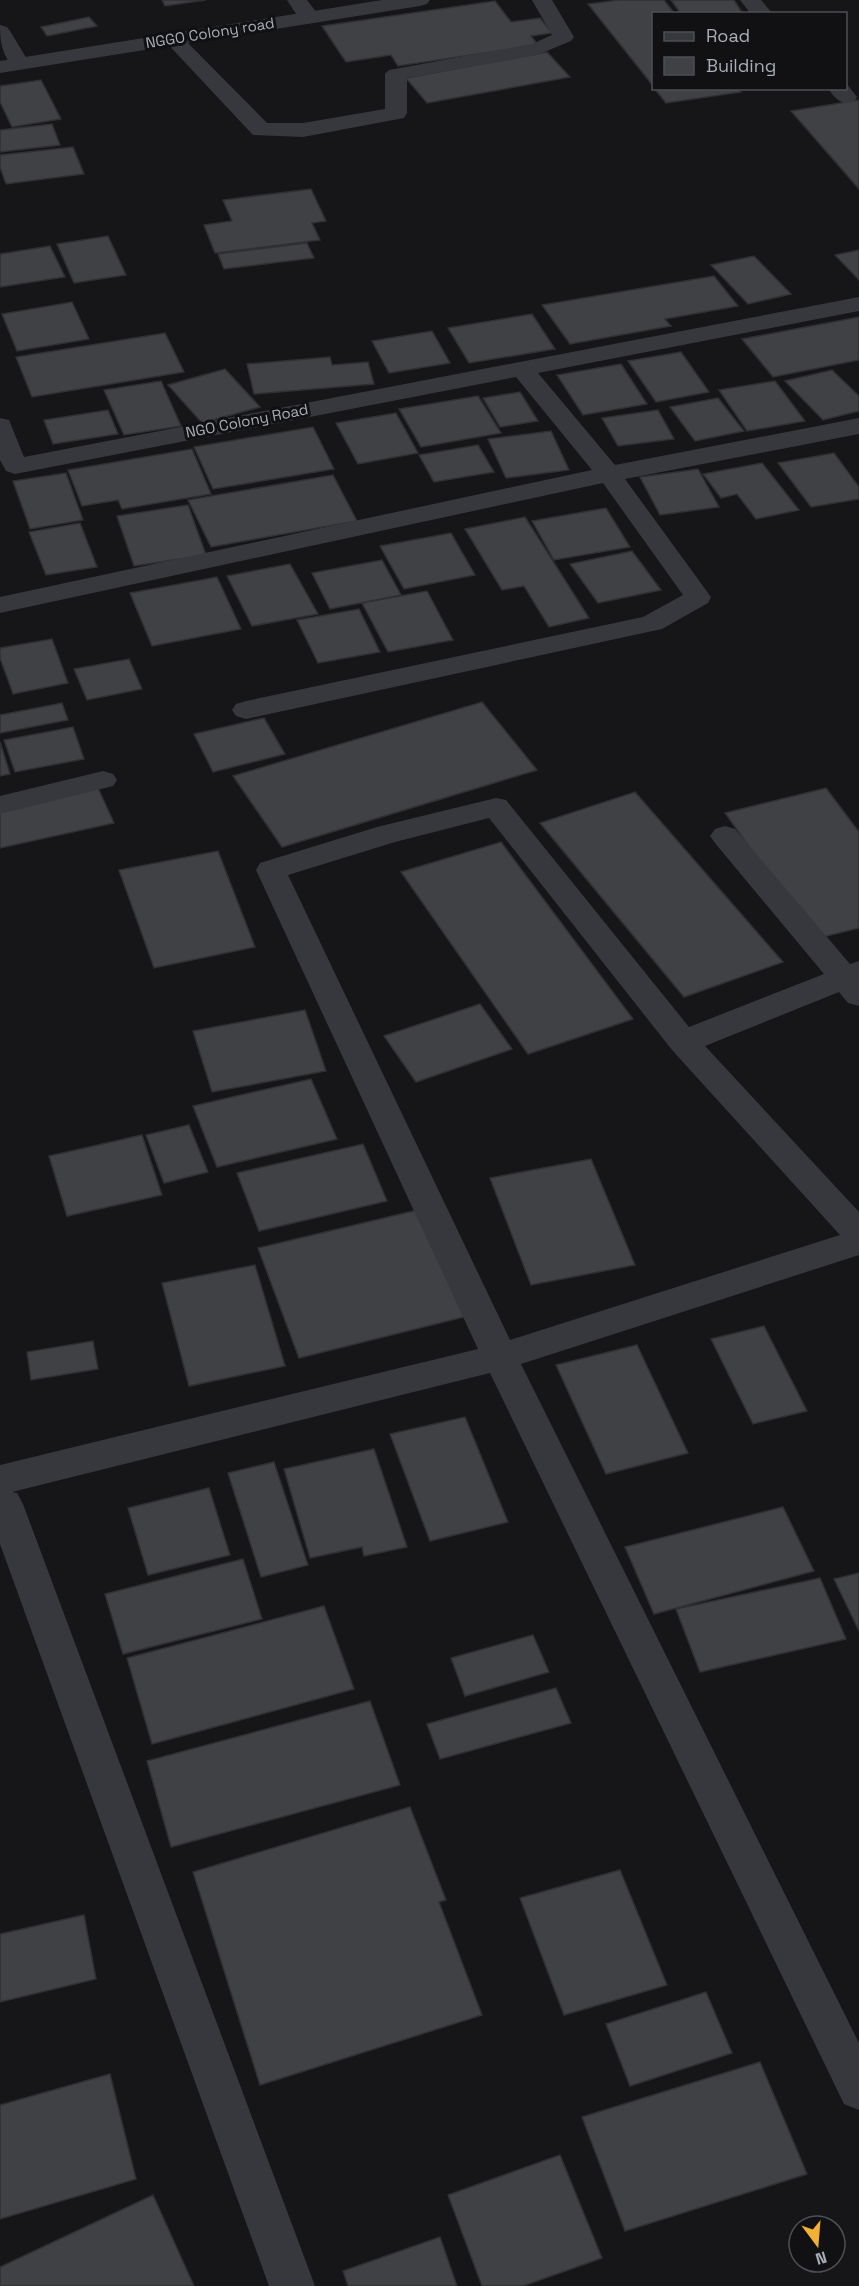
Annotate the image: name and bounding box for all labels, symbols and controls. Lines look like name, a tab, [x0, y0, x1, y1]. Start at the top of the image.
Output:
legend	[652, 12, 847, 90]
street label: NGGO Colony road	[144, 13, 276, 52]
text: Road	[706, 24, 750, 47]
text: Building	[706, 54, 776, 77]
street label: NGO Colony Road	[184, 399, 310, 442]
north arrow	[787, 2214, 847, 2274]
text: N	[813, 2246, 829, 2270]

